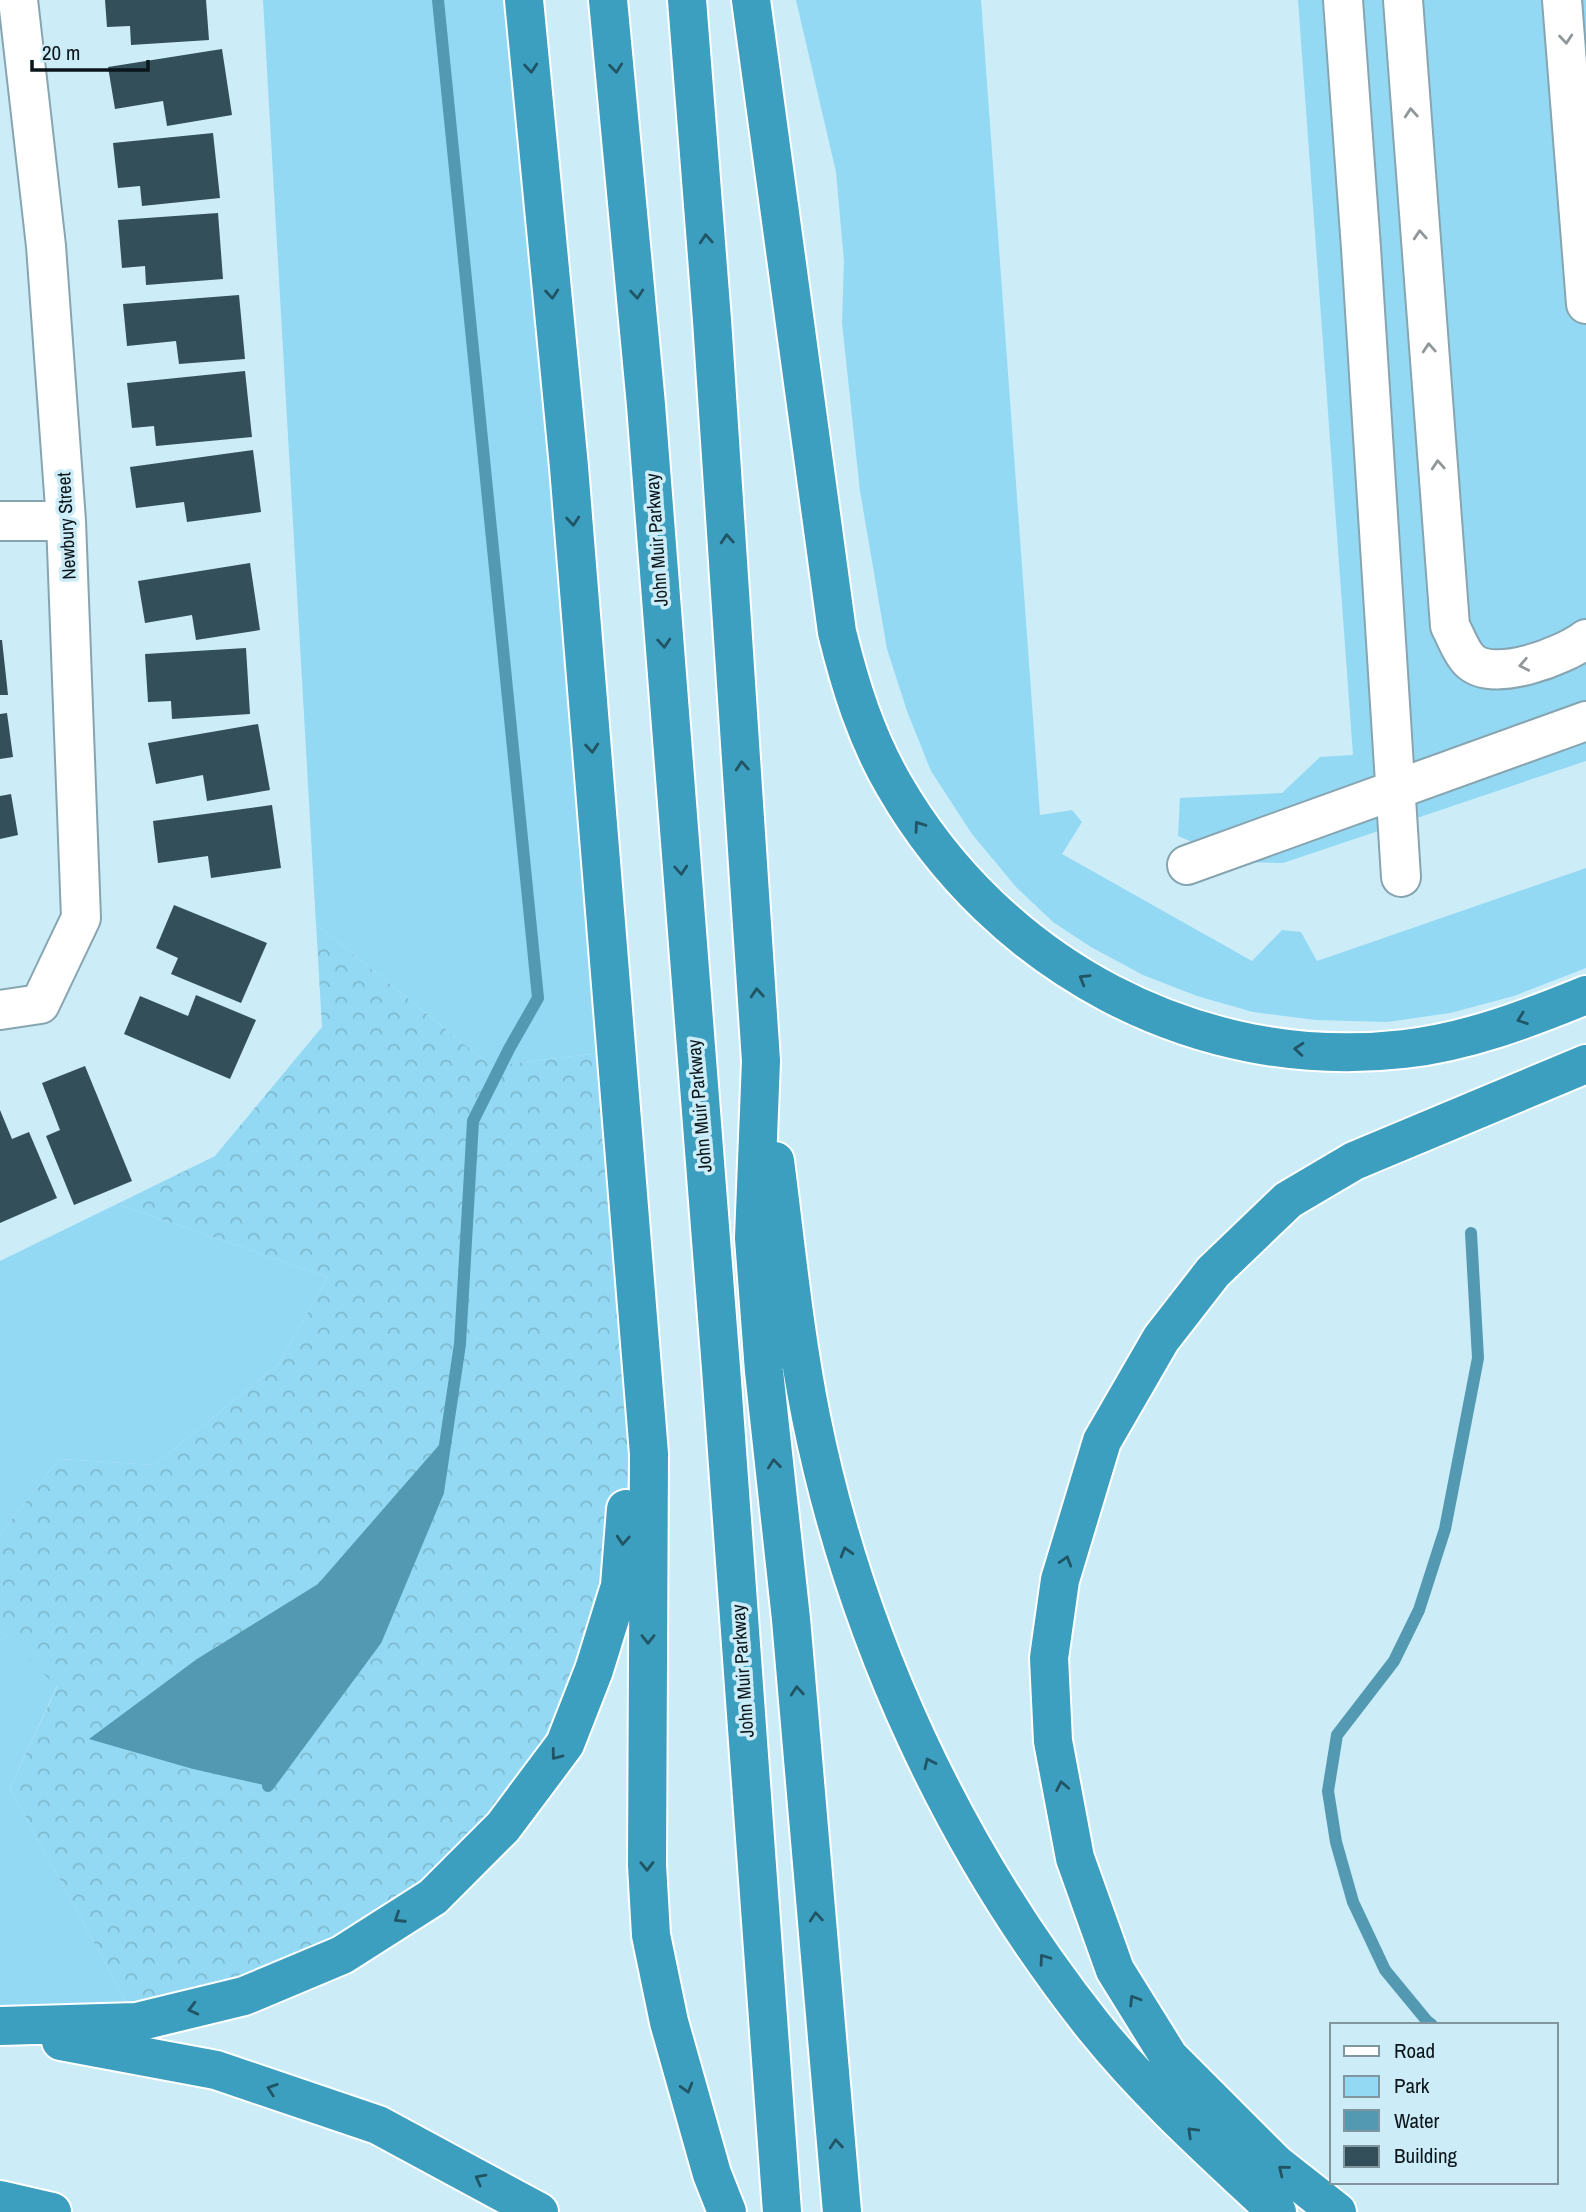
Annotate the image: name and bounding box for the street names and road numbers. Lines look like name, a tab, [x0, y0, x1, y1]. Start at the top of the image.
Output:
street label: Newbury Street	[50, 471, 82, 580]
street label: John Muir Parkway	[638, 472, 674, 607]
street label: John Muir Parkway	[680, 1038, 718, 1174]
street label: John Muir Parkway	[724, 1603, 760, 1738]

